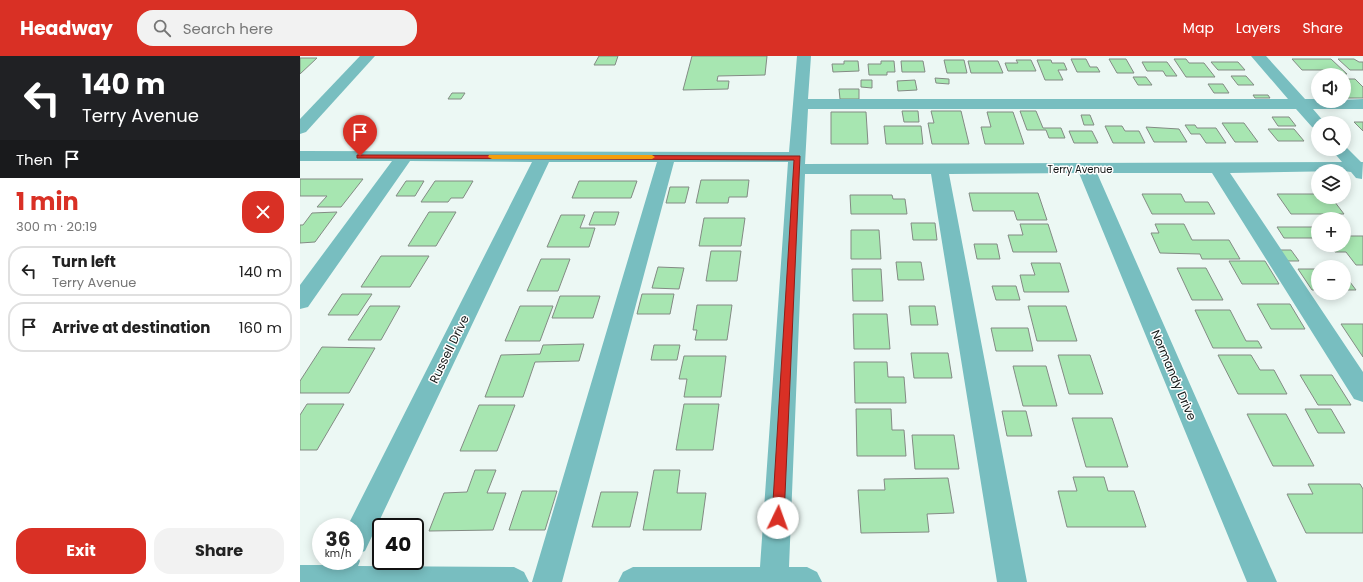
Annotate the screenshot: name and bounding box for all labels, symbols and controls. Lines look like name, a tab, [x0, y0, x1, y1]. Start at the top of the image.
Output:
search box	[137, 10, 417, 46]
text: Headway	[20, 15, 113, 42]
icon: search	[151, 17, 173, 39]
text: Search here	[183, 18, 273, 39]
text: Map	[1183, 18, 1214, 38]
text: Layers	[1236, 18, 1280, 38]
text: Share	[1302, 18, 1343, 38]
text: 140 m	[82, 65, 165, 104]
map controls	[1311, 68, 1351, 300]
button: sound	[1311, 68, 1351, 108]
icon: left	[16, 72, 68, 124]
text: Terry Avenue	[82, 103, 199, 128]
pin	[343, 115, 377, 156]
button: search	[1311, 116, 1351, 156]
icon: arrive	[349, 121, 371, 143]
icon: arrive	[61, 148, 83, 170]
text: Then	[16, 149, 53, 170]
street label: Terry Avenue	[1048, 162, 1112, 177]
button: layers	[1311, 164, 1351, 204]
text: 1 min	[16, 185, 79, 218]
button: close	[242, 191, 284, 233]
button: +	[1311, 212, 1351, 252]
text: 300 m · 20:19	[16, 217, 97, 236]
text: Turn left	[52, 251, 116, 272]
icon: left	[18, 260, 40, 282]
button: −	[1311, 260, 1351, 300]
text: 140 m	[239, 261, 282, 282]
text: Terry Avenue	[52, 273, 136, 292]
street label: Russell Drive	[425, 312, 473, 386]
icon: arrive	[18, 316, 40, 338]
text: Arrive at destination	[52, 317, 210, 338]
text: 160 m	[239, 317, 282, 338]
street label: Normandy Drive	[1147, 327, 1201, 423]
position arrow	[757, 497, 799, 539]
speed limit sign: 40	[372, 518, 424, 570]
text: 36	[326, 525, 350, 553]
button: Exit	[16, 528, 146, 574]
button: Share	[154, 528, 284, 574]
text: km/h	[325, 546, 351, 561]

